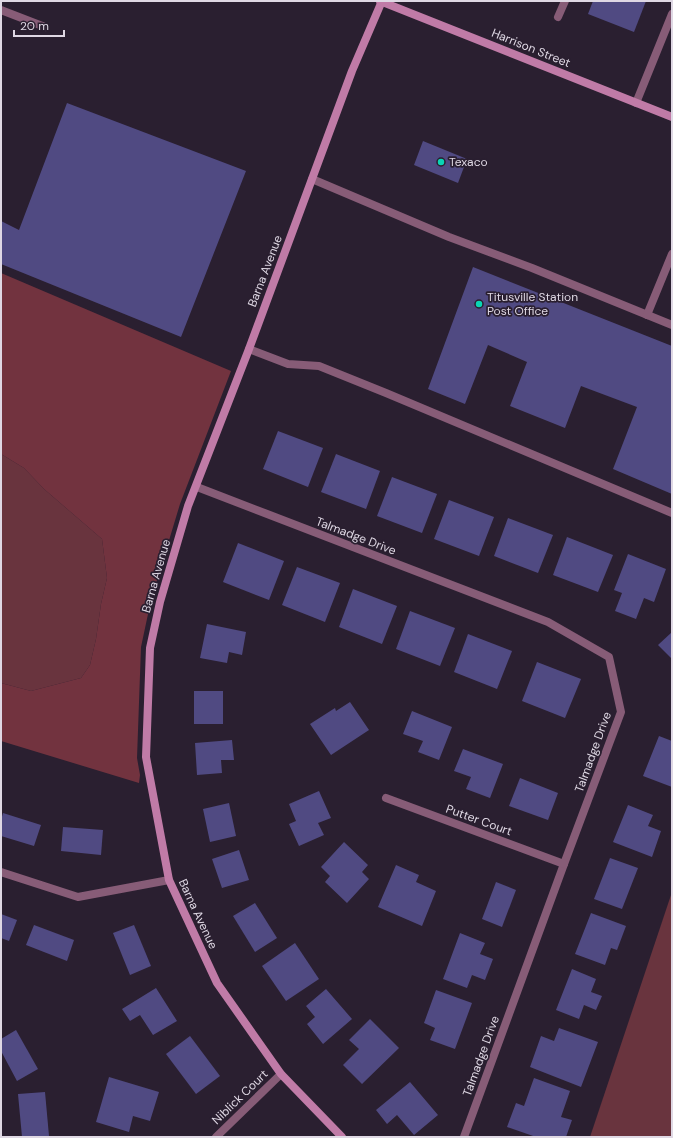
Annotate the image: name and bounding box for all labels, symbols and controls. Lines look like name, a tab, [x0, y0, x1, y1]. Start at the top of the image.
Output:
scale bar	[14, 12, 64, 38]
text: 20 m	[20, 18, 49, 34]
street label: Harrison Street	[489, 25, 573, 71]
place label: Texaco	[449, 154, 488, 170]
marker: Texaco	[436, 157, 446, 167]
street label: Barna Avenue	[244, 233, 286, 309]
place label: Titusville Station Post Office	[487, 289, 578, 319]
marker: Titusville Station Post Office	[474, 299, 484, 309]
street label: Talmadge Drive	[314, 513, 399, 559]
street label: Barna Avenue	[138, 537, 174, 615]
street label: Talmadge Drive	[571, 709, 615, 795]
street label: Putter Court	[444, 801, 515, 839]
street label: Barna Avenue	[175, 876, 221, 952]
street label: Talmadge Drive	[459, 1013, 503, 1099]
street label: Niblick Court	[209, 1066, 272, 1128]

